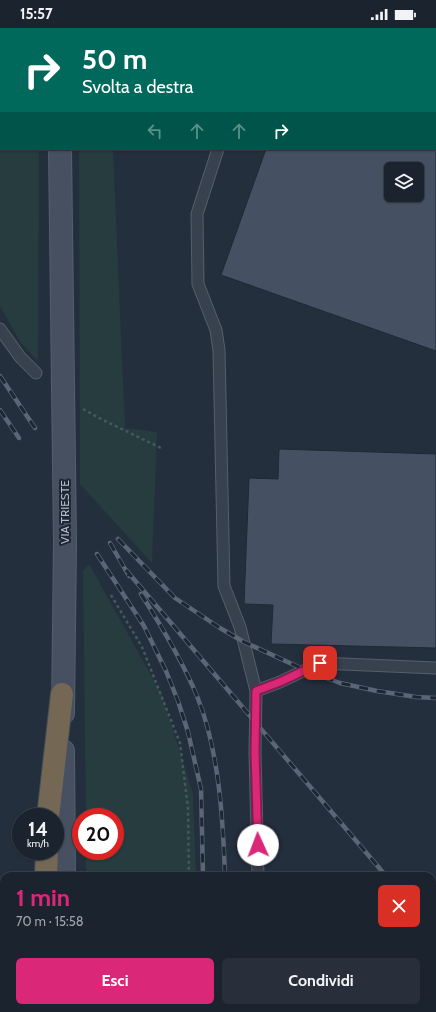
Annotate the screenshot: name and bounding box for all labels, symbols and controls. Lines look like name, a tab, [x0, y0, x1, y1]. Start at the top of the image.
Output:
text: 15:57	[20, 5, 53, 23]
text: 50 m	[82, 42, 147, 76]
icon: right	[16, 44, 68, 96]
text: Svolta a destra	[82, 76, 193, 98]
icon: left	[144, 120, 166, 142]
icon: ahead	[186, 120, 208, 142]
icon: ahead	[228, 120, 250, 142]
icon: right	[270, 120, 292, 142]
map controls	[384, 162, 424, 202]
button: layers	[384, 162, 424, 202]
street label: VIA TRIESTE	[57, 480, 72, 544]
pin	[303, 646, 337, 680]
icon: arrive	[309, 652, 331, 674]
speed limit sign: 20	[72, 808, 124, 860]
text: 14	[28, 817, 48, 841]
position arrow	[237, 824, 279, 866]
text: km/h	[27, 837, 49, 850]
text: 1 min	[16, 883, 70, 912]
button: close	[378, 885, 420, 927]
text: 70 m · 15:58	[16, 913, 84, 929]
button: Esci	[16, 958, 214, 1004]
button: Condividi	[222, 958, 420, 1004]

